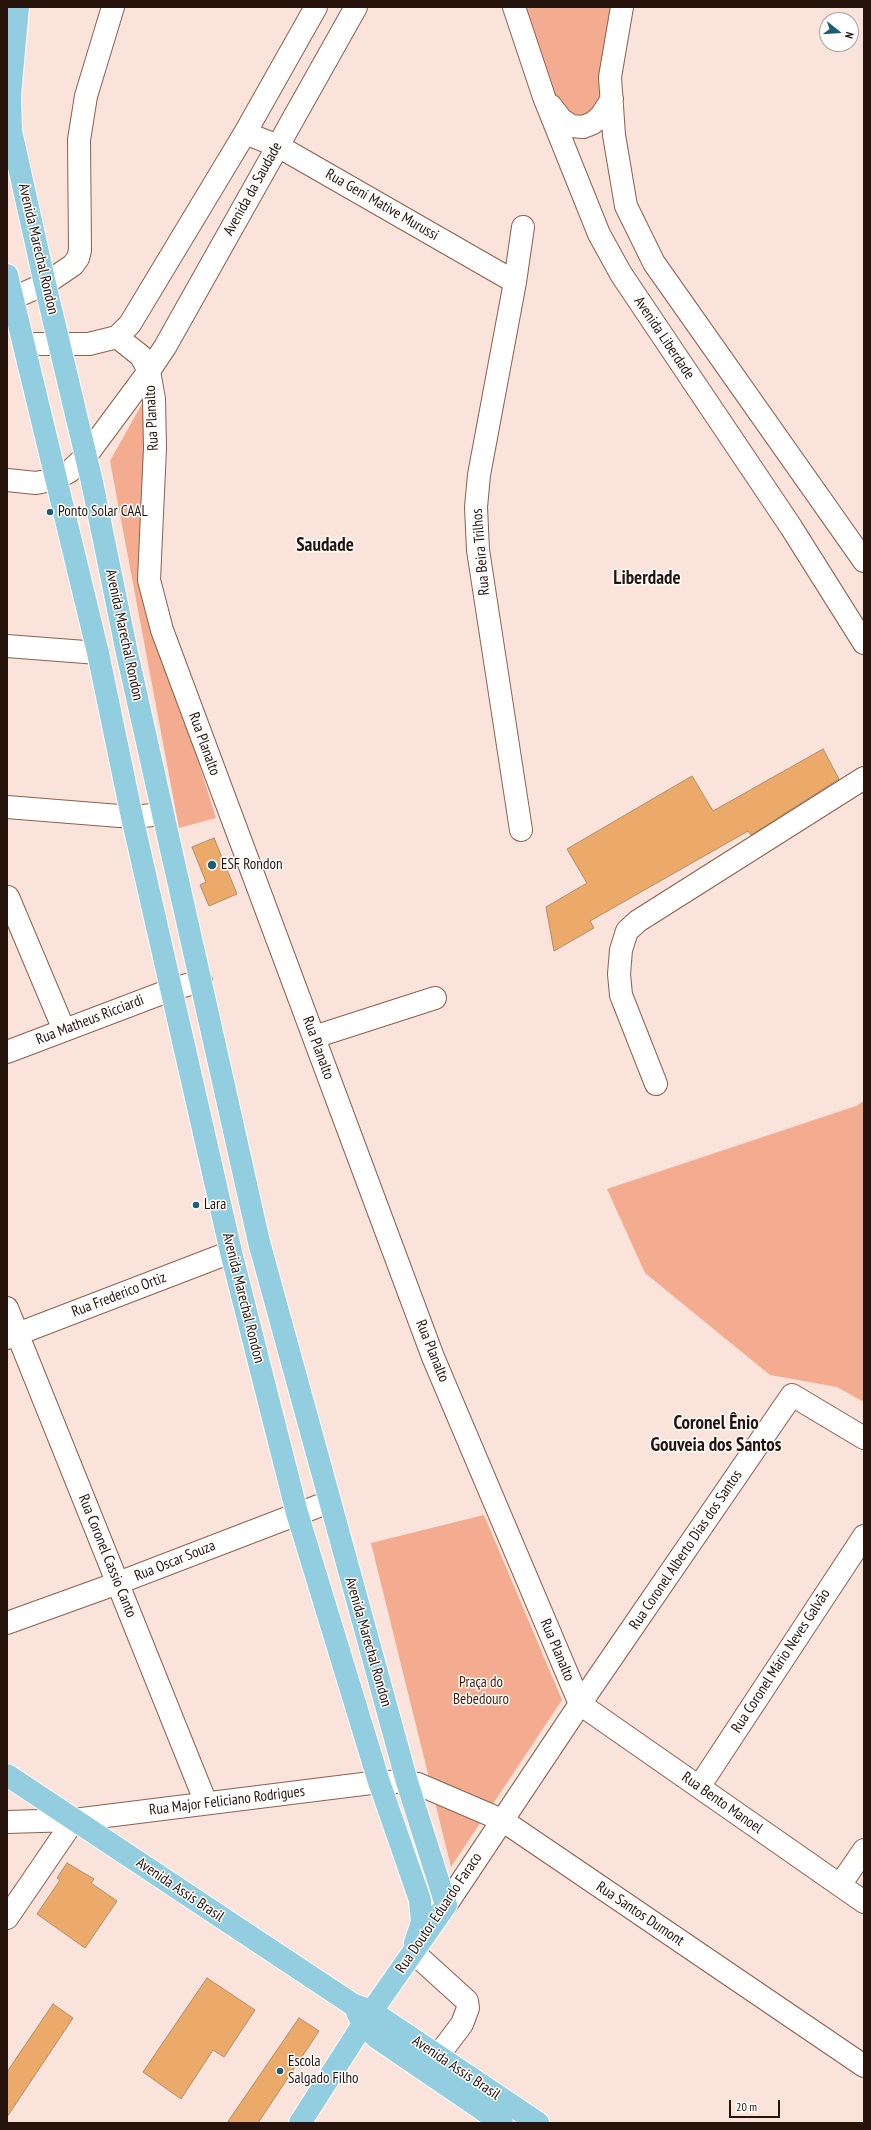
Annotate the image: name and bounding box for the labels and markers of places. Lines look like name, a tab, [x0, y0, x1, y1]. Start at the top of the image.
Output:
place label: Ponto Solar CAAL	[58, 503, 148, 521]
marker: Ponto Solar CAAL	[45, 507, 55, 517]
place label: ESF Rondon	[221, 856, 282, 874]
marker: ESF Rondon	[206, 859, 218, 871]
place label: Lara	[204, 1196, 226, 1214]
marker: Lara	[191, 1200, 201, 1210]
place label: Escola Salgado Filho	[288, 2053, 359, 2088]
marker: Escola Salgado Filho	[275, 2066, 285, 2076]

